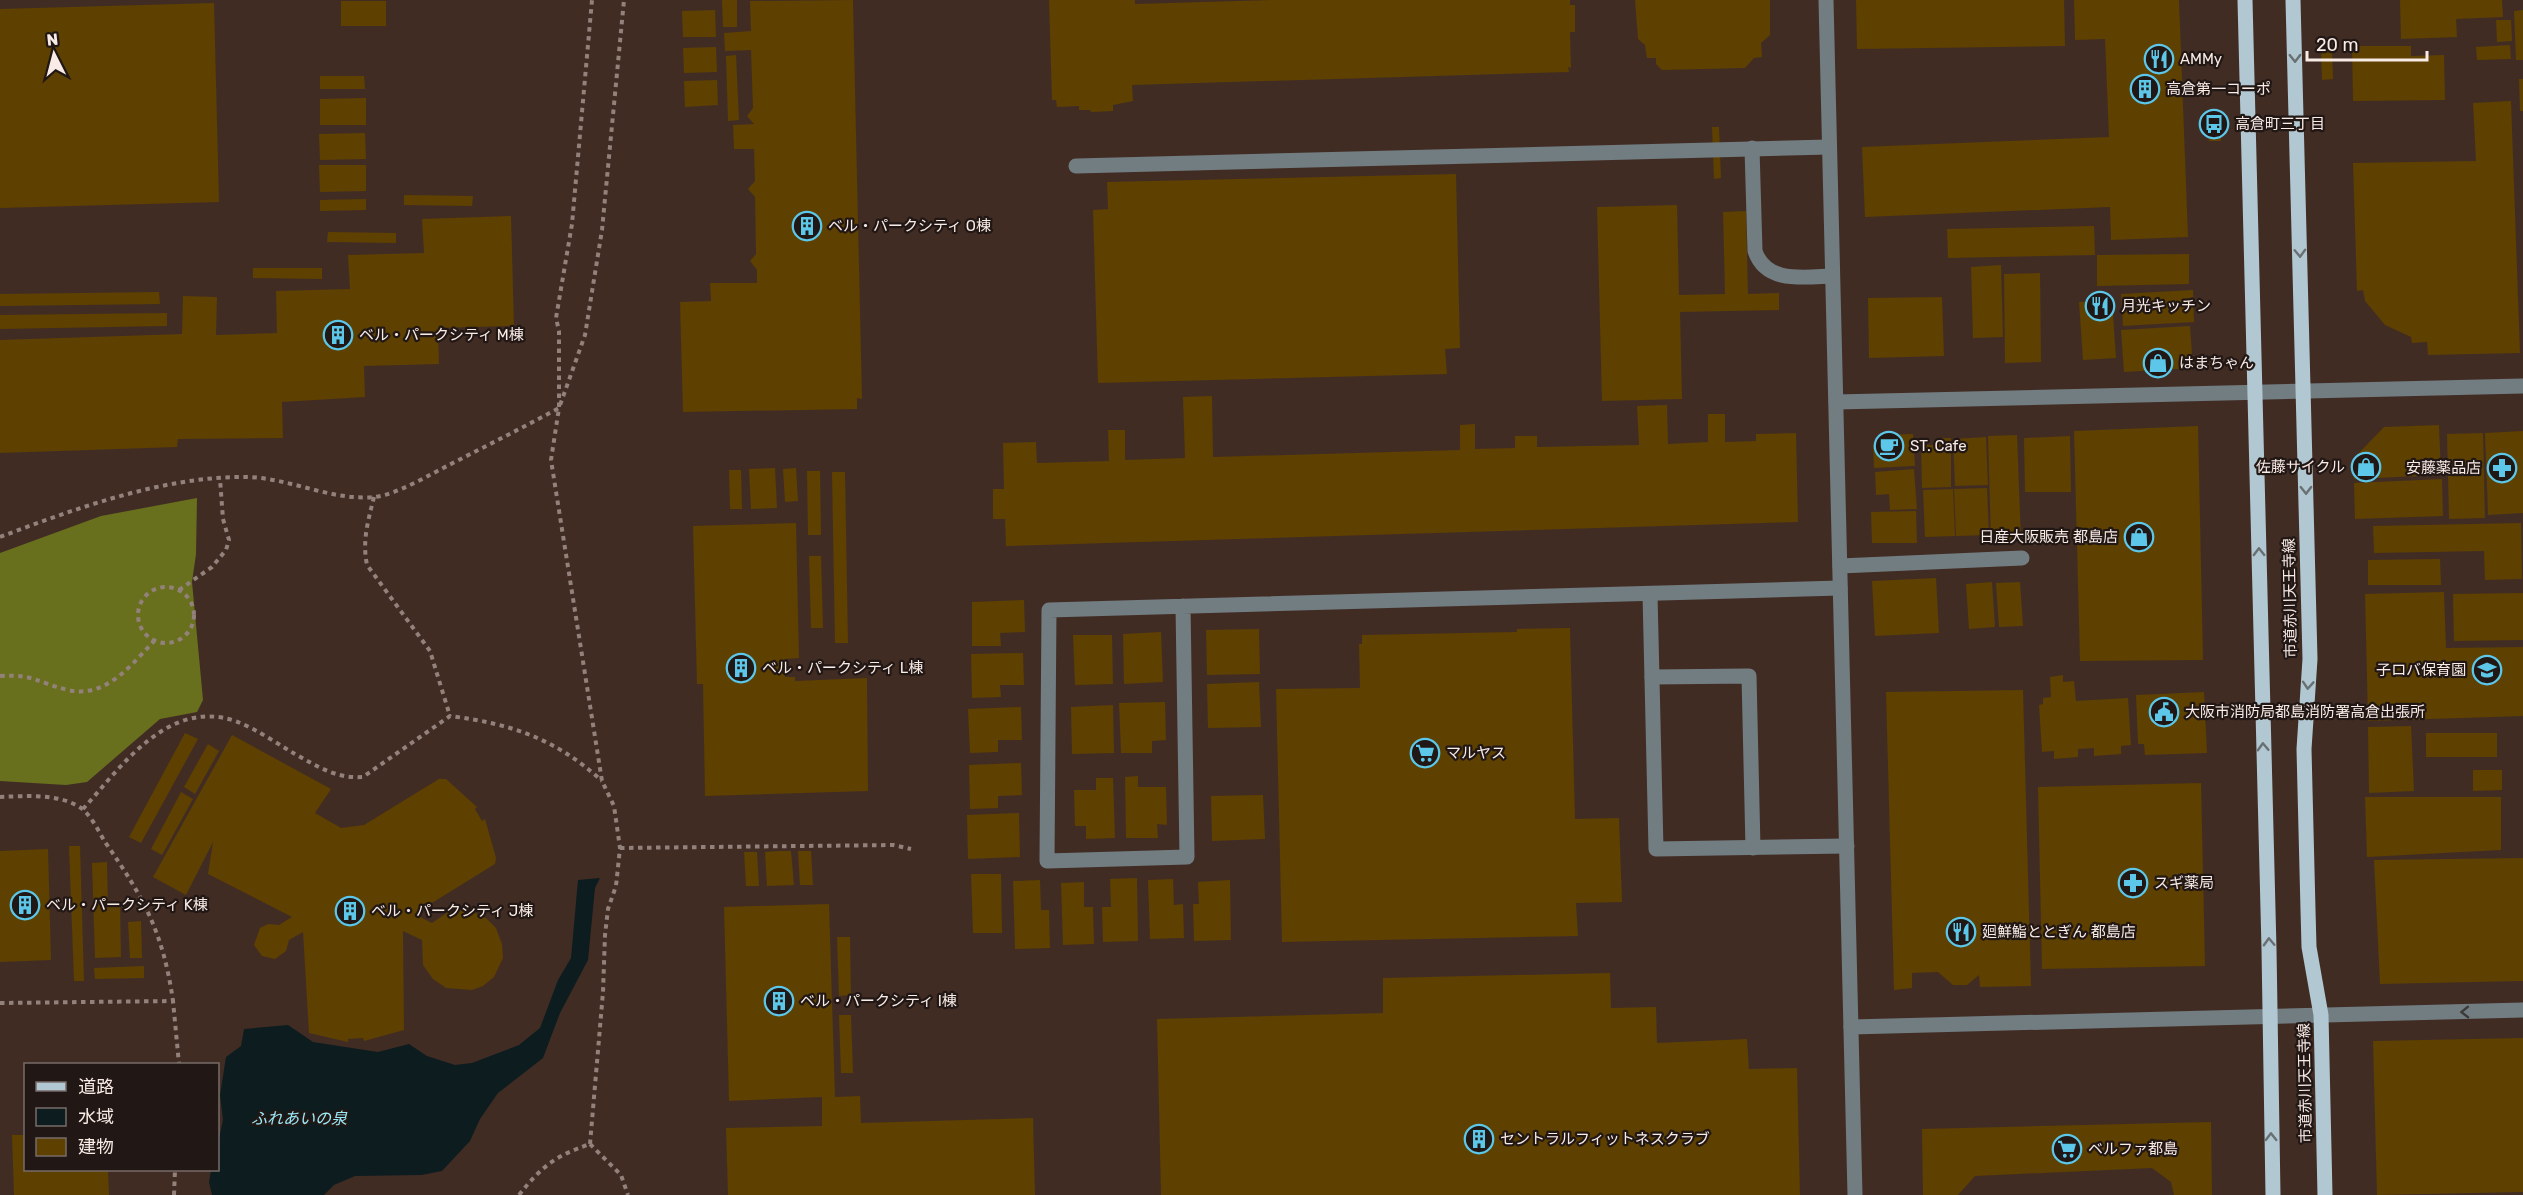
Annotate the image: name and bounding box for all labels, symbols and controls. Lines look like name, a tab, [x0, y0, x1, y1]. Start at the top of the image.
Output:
north arrow	[24, 24, 84, 84]
scale bar	[2307, 24, 2427, 62]
text: N	[46, 30, 59, 50]
text: 20 m	[2316, 34, 2358, 56]
restaurant icon: AMMy	[2143, 43, 2175, 75]
place label: AMMy	[2180, 50, 2222, 68]
one-way arrow	[2288, 54, 2301, 63]
building icon: 高倉第一コーポ	[2129, 73, 2161, 105]
place label: 高倉第一コーポ	[2166, 80, 2271, 98]
bus stop icon: 高倉町三丁目	[2198, 108, 2230, 140]
place label: 高倉町三丁目	[2235, 115, 2325, 133]
building icon: ベル・パークシティ O棟	[791, 210, 823, 242]
place label: ベル・パークシティ O棟	[828, 217, 991, 235]
one-way arrow	[2294, 249, 2306, 258]
restaurant icon: 月光キッチン	[2084, 290, 2116, 322]
place label: 月光キッチン	[2121, 297, 2211, 315]
building icon: ベル・パークシティ M棟	[322, 319, 354, 351]
place label: ベル・パークシティ M棟	[359, 326, 524, 344]
shop icon: はまちゃん	[2142, 347, 2174, 379]
place label: はまちゃん	[2179, 354, 2254, 372]
cafe icon: ST. Cafe	[1873, 430, 1905, 462]
place label: ST. Cafe	[1910, 437, 1967, 455]
shop icon: 佐藤サイクル	[2350, 451, 2382, 483]
pharmacy icon: 安藤薬品店	[2486, 452, 2518, 484]
place label: 佐藤サイクル	[2256, 458, 2345, 476]
place label: 安藤薬品店	[2406, 459, 2481, 477]
one-way arrow	[2300, 486, 2312, 495]
shop icon: 日産大阪販売 都島店	[2123, 521, 2155, 553]
place label: 日産大阪販売 都島店	[1979, 528, 2118, 546]
street label: 市道赤川天王寺線	[2280, 538, 2300, 658]
one-way arrow	[2252, 547, 2265, 556]
building icon: ベル・パークシティ L棟	[725, 652, 757, 684]
school or university icon: 子ロバ保育園	[2471, 654, 2503, 686]
place label: ベル・パークシティ L棟	[762, 659, 923, 677]
place label: 子ロバ保育園	[2376, 661, 2466, 679]
one-way arrow	[2302, 681, 2315, 690]
public building icon: 大阪市消防局都島消防署高倉出張所	[2148, 696, 2180, 728]
place label: 大阪市消防局都島消防署高倉出張所	[2185, 703, 2425, 721]
supermarket icon: マルヤス	[1409, 737, 1441, 769]
one-way arrow	[2257, 742, 2269, 751]
place label: マルヤス	[1446, 744, 1506, 762]
pharmacy icon: スギ薬局	[2117, 867, 2149, 899]
place label: スギ薬局	[2154, 874, 2214, 892]
building icon: ベル・パークシティ K棟	[9, 889, 41, 921]
building icon: ベル・パークシティ J棟	[334, 895, 366, 927]
place label: ベル・パークシティ K棟	[46, 896, 208, 914]
place label: ベル・パークシティ J棟	[371, 902, 533, 920]
restaurant icon: 廻鮮鮨ととぎん 都島店	[1945, 916, 1977, 948]
place label: 廻鮮鮨ととぎん 都島店	[1982, 923, 2136, 941]
one-way arrow	[2263, 937, 2275, 946]
building icon: ベル・パークシティ I棟	[763, 985, 795, 1017]
place label: ベル・パークシティ I棟	[800, 992, 957, 1010]
one-way arrow	[2460, 1005, 2469, 1018]
street label: 市道赤川天王寺線	[2295, 1023, 2315, 1143]
legend	[24, 1063, 219, 1171]
text: 道路	[78, 1076, 114, 1098]
text: 水域	[78, 1106, 114, 1128]
water label: ふれあいの泉	[251, 1109, 348, 1128]
building icon: セントラルフィットネスクラブ	[1463, 1123, 1495, 1155]
place label: セントラルフィットネスクラブ	[1500, 1130, 1710, 1148]
one-way arrow	[2265, 1132, 2277, 1141]
supermarket icon: ベルファ都島	[2051, 1133, 2083, 1165]
text: 建物	[78, 1136, 114, 1158]
place label: ベルファ都島	[2088, 1140, 2178, 1158]

